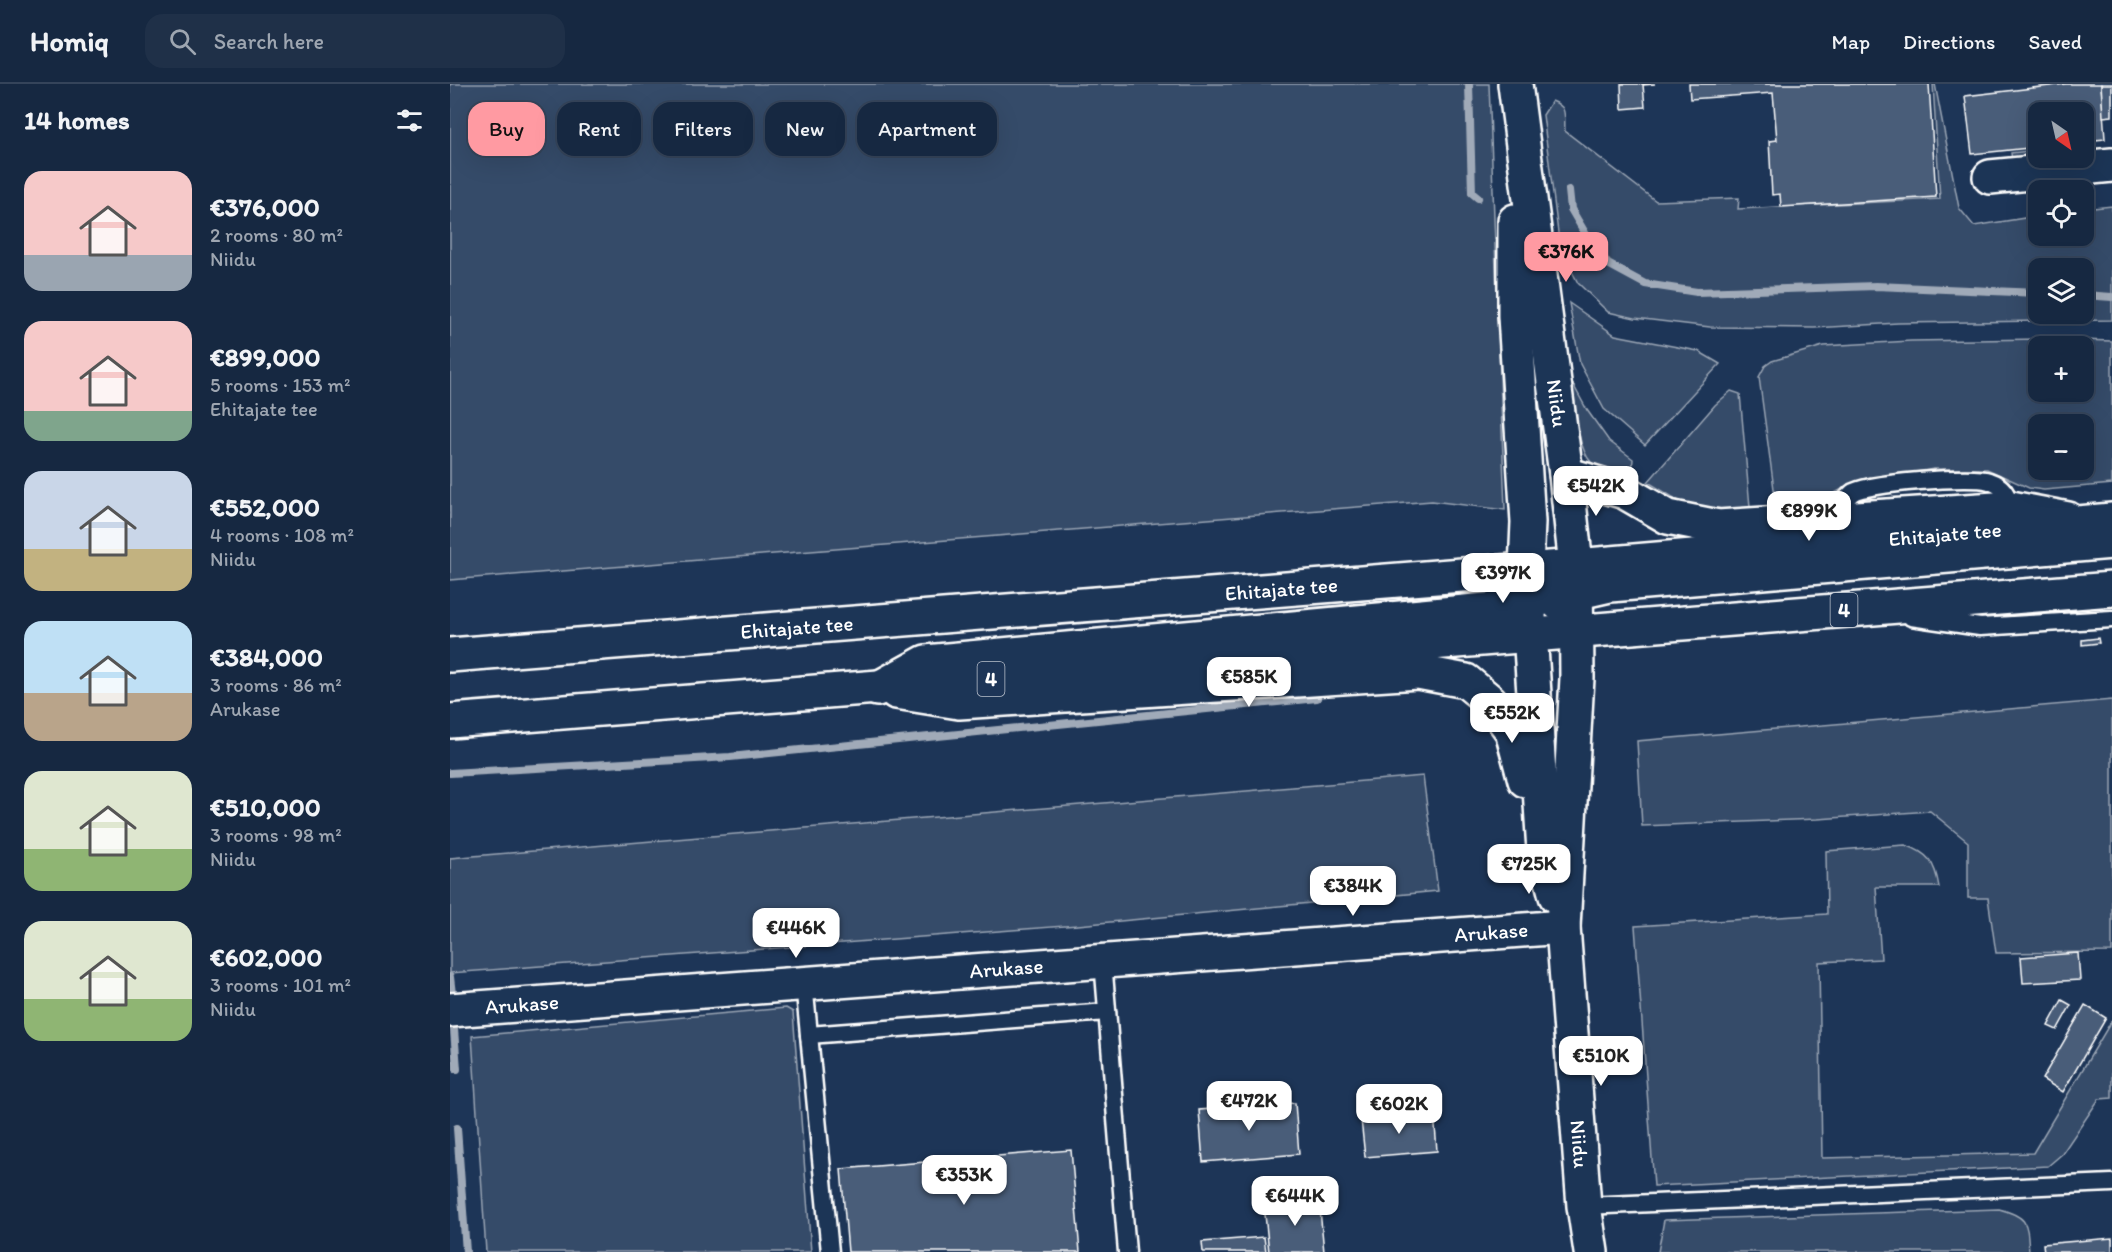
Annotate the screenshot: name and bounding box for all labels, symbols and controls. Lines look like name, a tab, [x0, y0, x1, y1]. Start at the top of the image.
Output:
search box	[145, 14, 565, 68]
text: Homiq	[30, 24, 109, 58]
icon: search	[166, 25, 199, 58]
text: Search here	[214, 28, 324, 55]
text: Map	[1832, 29, 1870, 54]
text: Directions	[1903, 29, 1995, 54]
text: Saved	[2028, 29, 2082, 54]
chip: Buy	[468, 102, 545, 156]
chip: Rent	[557, 102, 641, 156]
chip: Filters	[653, 102, 753, 156]
chip: New	[765, 102, 845, 156]
chip: Apartment	[857, 102, 997, 156]
north arrow	[2028, 102, 2094, 168]
map controls	[2028, 102, 2094, 480]
text: 14 homes	[24, 104, 130, 136]
icon: filters	[393, 104, 426, 137]
button: locate	[2028, 180, 2094, 246]
text: €376,000	[210, 191, 320, 223]
icon: home	[72, 195, 144, 267]
text: 2 rooms · 80 m²	[210, 223, 343, 247]
pin: €376K	[1524, 232, 1608, 283]
text: €376K	[1538, 239, 1594, 263]
text: Niidu	[210, 247, 256, 271]
button: layers	[2028, 258, 2094, 324]
button: +	[2028, 336, 2094, 402]
text: €899,000	[210, 341, 321, 373]
icon: home	[72, 345, 144, 417]
text: 5 rooms · 153 m²	[210, 373, 350, 397]
street label: Niidu	[1542, 378, 1573, 429]
text: Ehitajate tee	[210, 397, 318, 421]
button: −	[2028, 414, 2094, 480]
pin: €542K	[1554, 466, 1638, 517]
text: €542K	[1567, 473, 1625, 497]
text: €552,000	[210, 491, 320, 523]
pin: €899K	[1767, 491, 1851, 542]
icon: home	[72, 495, 144, 567]
text: €899K	[1781, 498, 1837, 522]
street label: Ehitajate tee	[1888, 517, 2003, 551]
text: 4 rooms · 108 m²	[210, 523, 354, 547]
text: Niidu	[210, 547, 256, 571]
pin: €397K	[1461, 553, 1545, 604]
text: €397K	[1475, 560, 1531, 584]
street label: Ehitajate tee	[1224, 572, 1339, 606]
road number: 4	[1830, 593, 1858, 627]
street label: Ehitajate tee	[739, 610, 854, 644]
text: €384,000	[210, 641, 323, 673]
icon: home	[72, 645, 144, 717]
pin: €585K	[1207, 657, 1291, 708]
road number: 4	[978, 662, 1004, 696]
text: €585K	[1221, 664, 1277, 688]
text: 3 rooms · 86 m²	[210, 673, 342, 697]
pin: €552K	[1470, 693, 1554, 744]
text: Arukase	[210, 697, 280, 721]
text: €552K	[1484, 700, 1540, 724]
text: €510,000	[210, 791, 321, 823]
icon: home	[72, 795, 144, 867]
text: 3 rooms · 98 m²	[210, 823, 342, 847]
pin: €725K	[1487, 844, 1571, 895]
text: Niidu	[210, 847, 256, 871]
text: €725K	[1501, 851, 1557, 875]
pin: €384K	[1311, 866, 1395, 917]
text: €384K	[1324, 873, 1382, 897]
pin: €446K	[754, 908, 838, 959]
text: €446K	[767, 915, 825, 939]
street label: Arukase	[1453, 917, 1529, 947]
text: €602,000	[210, 941, 323, 973]
icon: home	[72, 945, 144, 1017]
street label: Arukase	[969, 953, 1044, 983]
text: 3 rooms · 101 m²	[210, 973, 351, 997]
street label: Arukase	[484, 989, 560, 1019]
text: Niidu	[210, 997, 256, 1021]
pin: €510K	[1559, 1036, 1643, 1087]
text: €510K	[1573, 1043, 1629, 1067]
pin: €472K	[1207, 1081, 1291, 1132]
pin: €602K	[1357, 1084, 1441, 1135]
text: €472K	[1221, 1088, 1277, 1112]
text: €602K	[1370, 1091, 1428, 1115]
street label: Niidu	[1566, 1119, 1594, 1169]
pin: €353K	[922, 1155, 1006, 1206]
text: €353K	[936, 1162, 992, 1186]
pin: €644K	[1253, 1176, 1337, 1227]
text: €644K	[1266, 1183, 1324, 1207]

